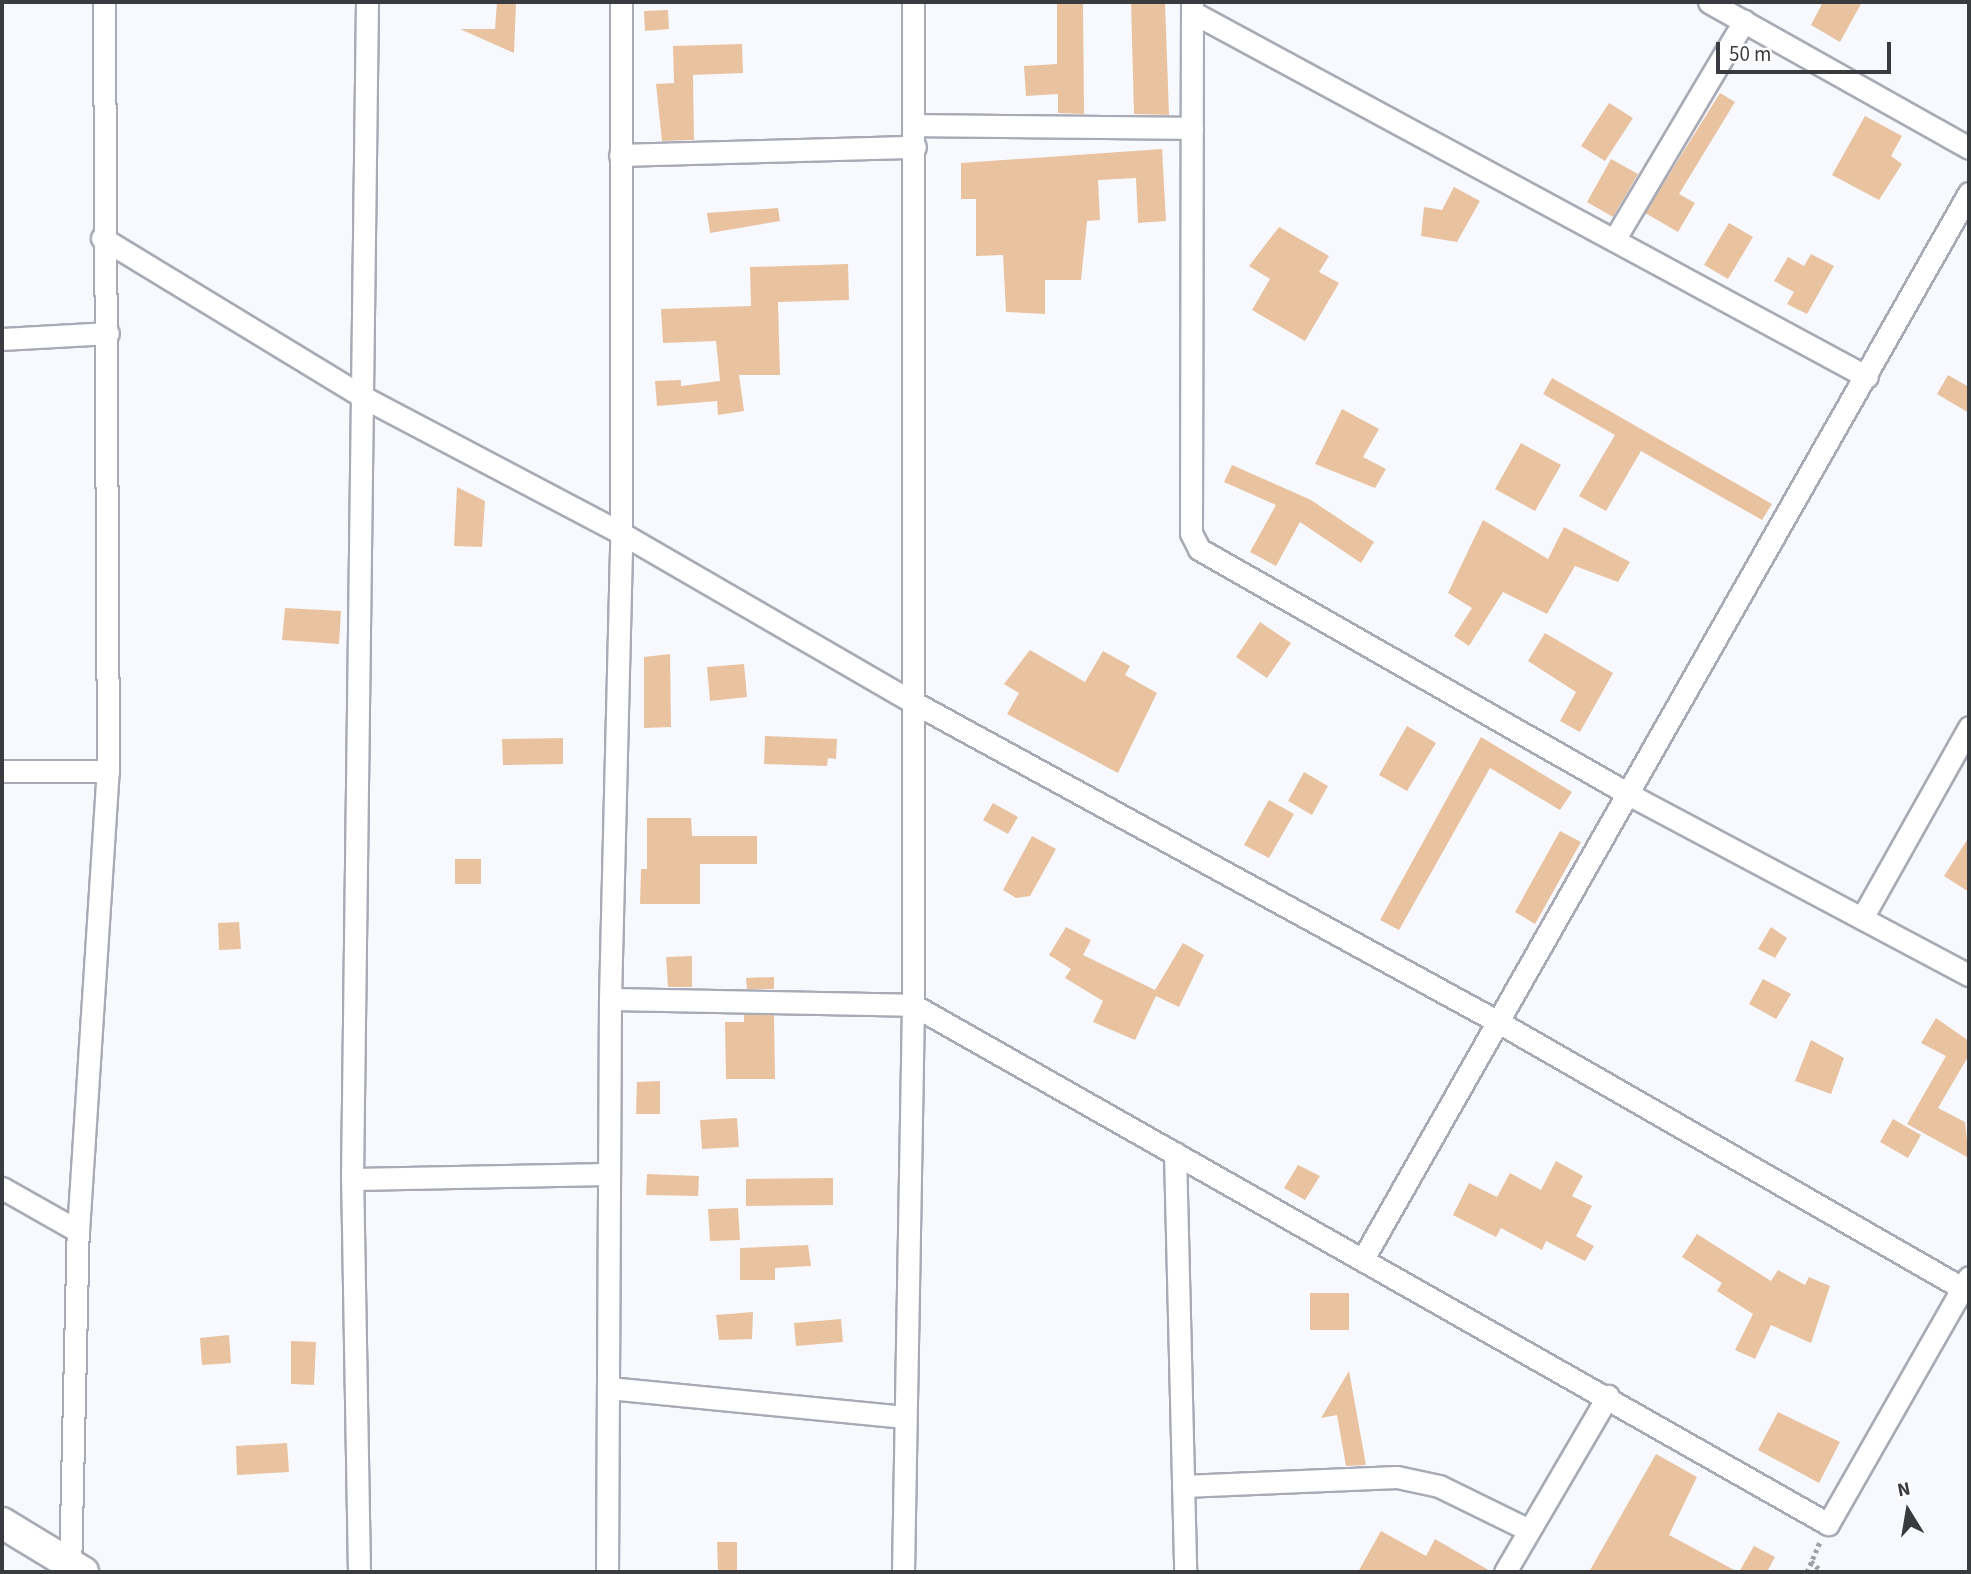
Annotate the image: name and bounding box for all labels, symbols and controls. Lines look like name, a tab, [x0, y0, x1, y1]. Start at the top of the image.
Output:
scale bar	[1719, 28, 1894, 72]
text: 50 m	[1729, 39, 1771, 69]
text: N	[1895, 1475, 1913, 1504]
north arrow	[1873, 1476, 1943, 1546]

